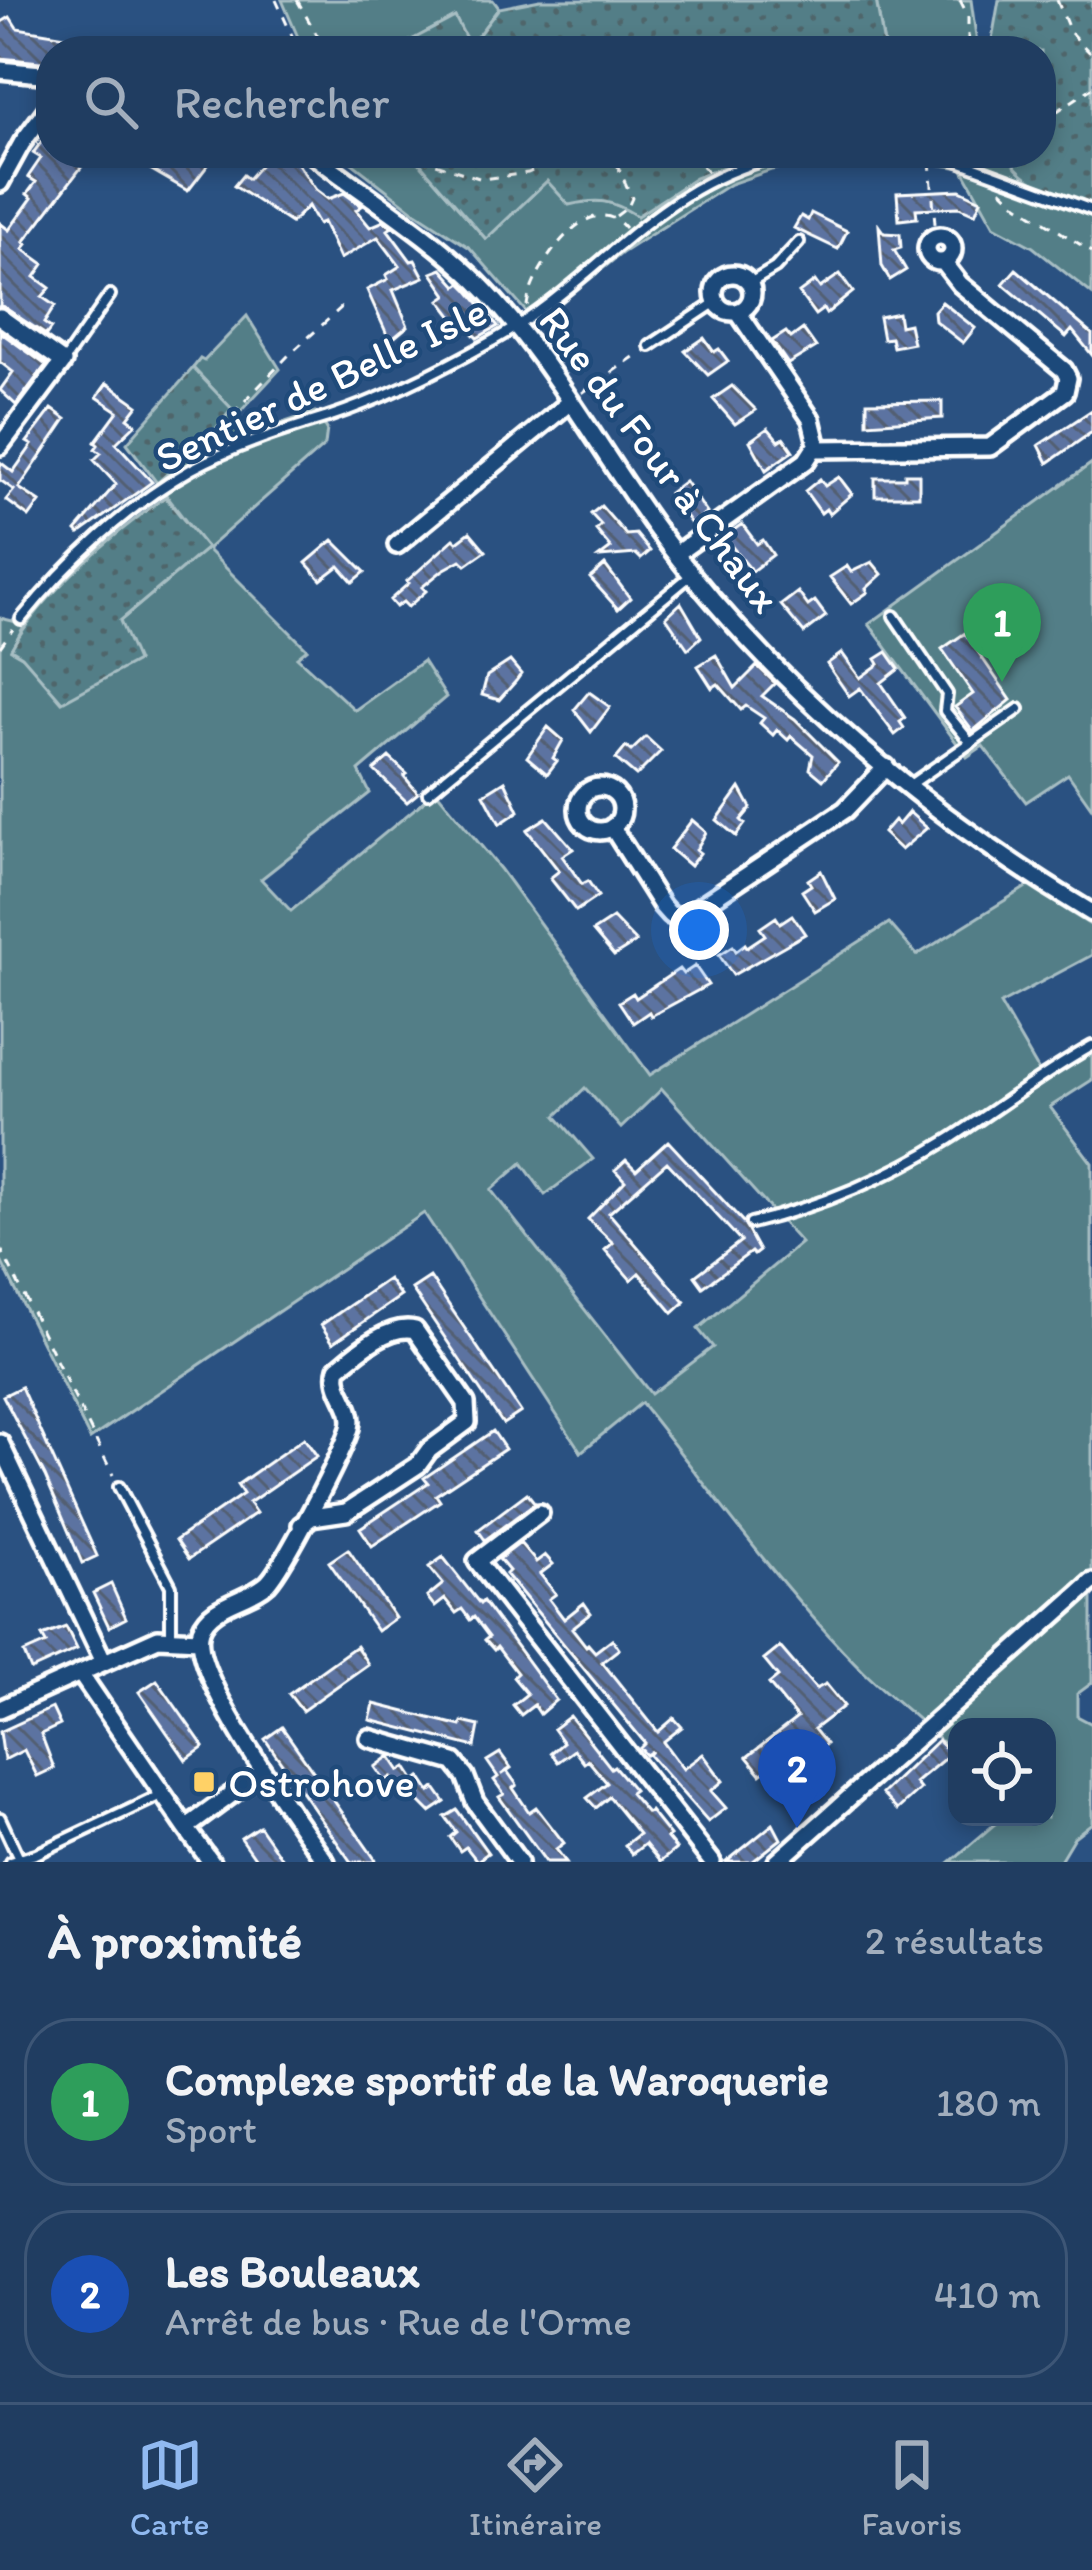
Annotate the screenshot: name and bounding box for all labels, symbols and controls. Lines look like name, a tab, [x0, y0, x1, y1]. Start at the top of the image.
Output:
search box	[36, 36, 1056, 168]
icon: search	[78, 69, 144, 135]
text: Rechercher	[174, 75, 389, 129]
street label: Sentier de Belle Isle	[147, 285, 495, 483]
street label: Rue du Four à Chaux	[528, 296, 792, 622]
pin: 1	[963, 583, 1041, 682]
your location	[669, 900, 729, 960]
map controls	[948, 1718, 1056, 1826]
button: locate	[948, 1718, 1056, 1826]
pin: 2	[758, 1729, 836, 1828]
place label: Ostrohove	[228, 1757, 415, 1808]
marker: Ostrohove	[191, 1769, 217, 1795]
text: À proximité	[48, 1910, 302, 1971]
text: 2 résultats	[865, 1917, 1044, 1964]
text: Complexe sportif de la Waroquerie	[165, 2052, 829, 2106]
text: 1	[81, 2079, 99, 2126]
text: 180 m	[936, 2079, 1041, 2126]
text: Sport	[165, 2106, 257, 2153]
text: Les Bouleaux	[165, 2244, 419, 2298]
text: 2	[80, 2271, 100, 2318]
text: 410 m	[934, 2271, 1041, 2318]
text: Arrêt de bus · Rue de l'Orme	[165, 2298, 632, 2345]
tab: Carte	[130, 2432, 209, 2543]
tab: Itinéraire	[469, 2432, 602, 2543]
tab: Favoris	[862, 2432, 962, 2543]

